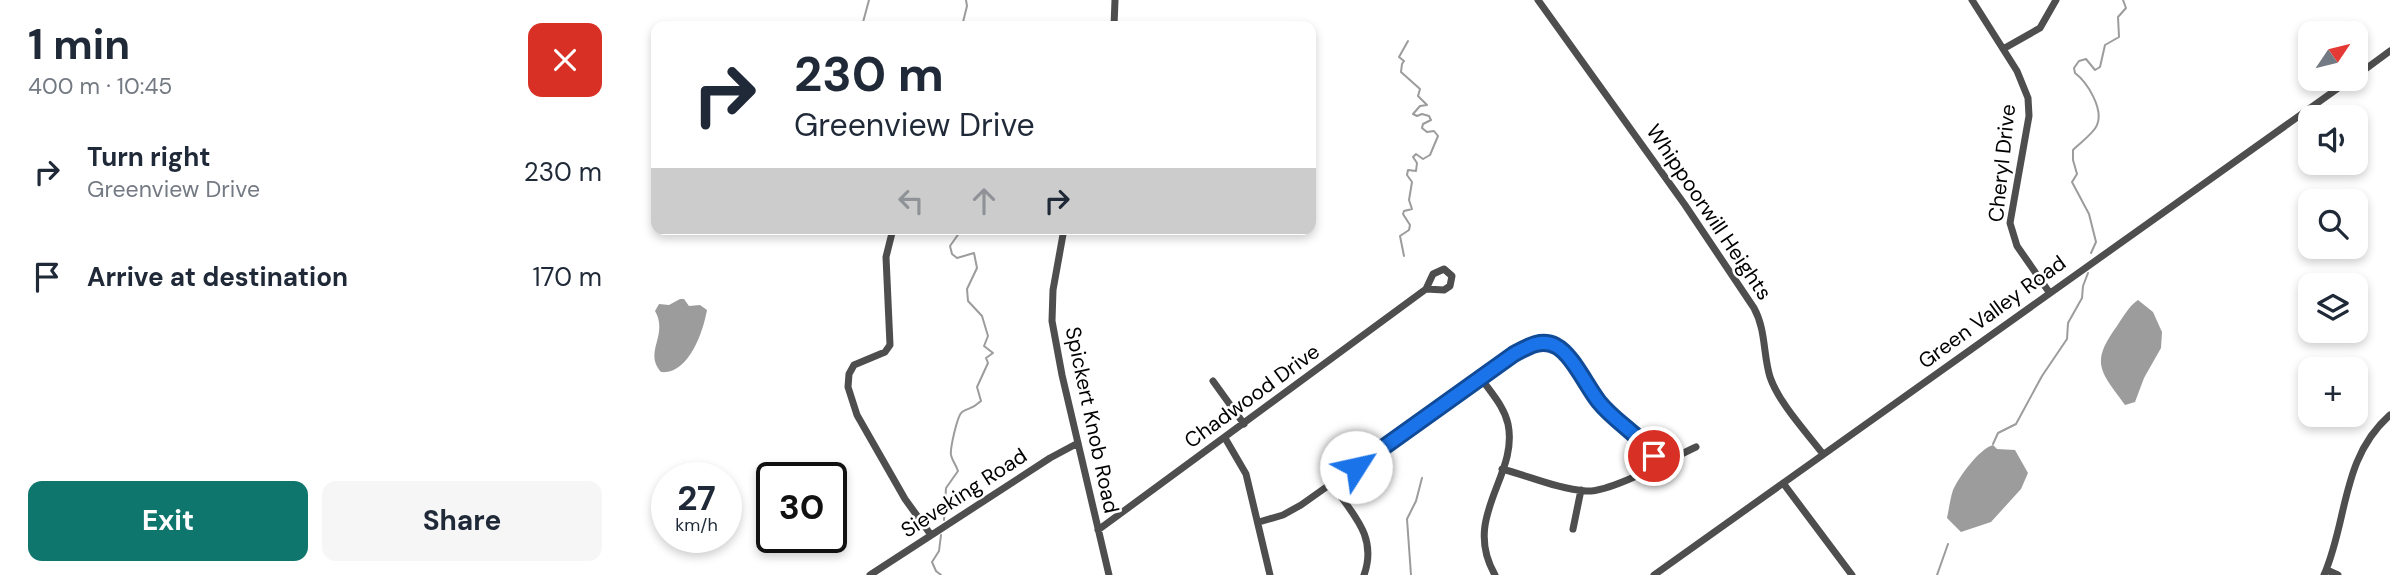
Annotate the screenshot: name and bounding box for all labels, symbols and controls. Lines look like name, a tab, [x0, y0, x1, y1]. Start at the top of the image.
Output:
text: 1 min	[28, 17, 130, 72]
north arrow	[2298, 21, 2368, 91]
map controls	[2298, 21, 2368, 427]
button: close	[528, 23, 602, 97]
text: 230 m	[794, 42, 944, 106]
icon: right	[679, 49, 770, 140]
text: 400 m · 10:45	[28, 71, 172, 101]
street label: Cheryl Drive	[1982, 103, 2022, 223]
text: Greenview Drive	[794, 104, 1035, 146]
button: sound	[2298, 105, 2368, 175]
street label: Whippoorwill Heights	[1640, 119, 1778, 305]
text: Turn right	[87, 140, 211, 174]
icon: right	[28, 153, 66, 191]
text: 230 m	[524, 155, 602, 189]
text: Greenview Drive	[87, 174, 260, 204]
icon: left	[892, 182, 930, 220]
icon: ahead	[965, 182, 1003, 220]
icon: right	[1038, 182, 1076, 220]
button: search	[2298, 189, 2368, 259]
street label: Green Valley Road	[1913, 249, 2071, 375]
icon: arrive	[28, 258, 66, 296]
text: Arrive at destination	[87, 260, 348, 294]
text: 170 m	[533, 260, 602, 294]
button: layers	[2298, 273, 2368, 343]
street label: Spickert Knob Road	[1059, 324, 1125, 516]
street label: Chadwood Drive	[1179, 337, 1325, 455]
button: +	[2298, 357, 2368, 427]
pin	[1624, 426, 1684, 486]
position arrow	[1319, 430, 1393, 504]
icon: arrive	[1635, 437, 1673, 475]
street label: Sieveking Road	[896, 442, 1032, 544]
speed limit sign: 30	[756, 462, 847, 553]
text: 27	[677, 475, 716, 521]
button: Exit	[28, 481, 308, 561]
button: Share	[322, 481, 602, 561]
text: km/h	[675, 513, 718, 537]

